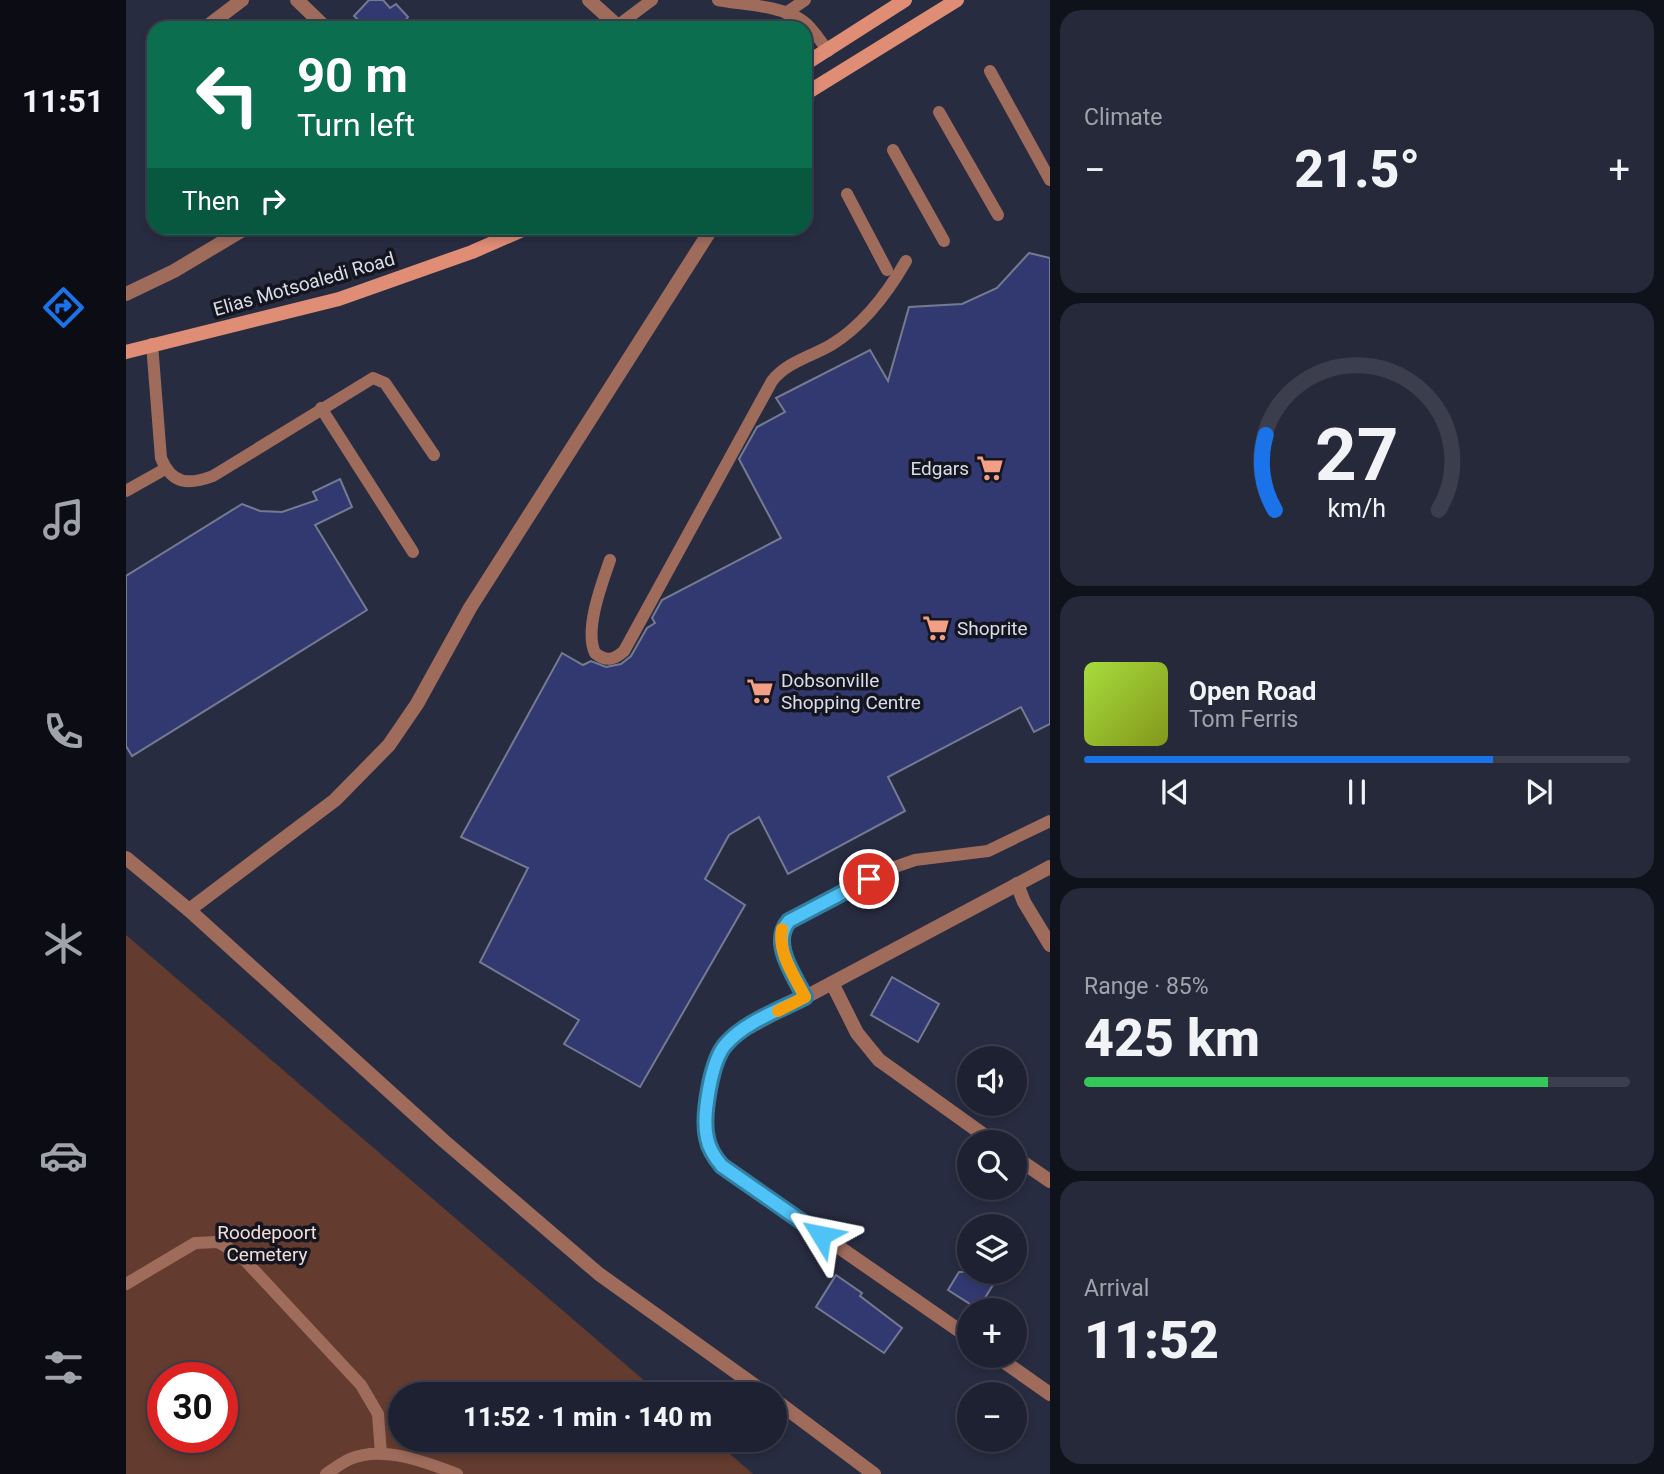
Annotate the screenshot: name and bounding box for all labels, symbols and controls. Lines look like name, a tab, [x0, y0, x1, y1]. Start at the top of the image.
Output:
text: 90 m	[297, 47, 408, 104]
icon: left	[182, 49, 273, 140]
text: 11:51	[22, 82, 104, 120]
text: Climate	[1084, 104, 1163, 131]
text: Turn left	[297, 106, 415, 144]
text: 21.5°	[1294, 139, 1420, 200]
text: −	[1084, 148, 1106, 192]
text: +	[1608, 148, 1630, 192]
icon: right	[254, 182, 292, 220]
text: Then	[182, 186, 240, 216]
street label: Elias Motsoaledi Road	[211, 247, 397, 321]
icon: directions	[39, 283, 88, 332]
text: 27	[1315, 413, 1399, 499]
supermarket icon: Edgars	[975, 453, 1005, 483]
place label: Edgars	[910, 457, 969, 480]
text: km/h	[1328, 494, 1386, 523]
icon: music	[39, 495, 88, 544]
supermarket icon: Shoprite	[921, 613, 951, 643]
place label: Shoprite	[957, 617, 1028, 640]
place label: Dobsonville Shopping Centre	[781, 669, 921, 714]
supermarket icon: Dobsonville Shopping Centre	[745, 676, 775, 706]
text: Open Road	[1189, 676, 1317, 706]
text: Tom Ferris	[1189, 706, 1298, 733]
icon: phone	[39, 707, 88, 756]
icon: previous	[1156, 773, 1194, 811]
icon: pause	[1338, 773, 1376, 811]
icon: next	[1520, 773, 1558, 811]
pin	[839, 849, 899, 909]
icon: arrive	[850, 860, 888, 898]
icon: climate	[39, 919, 88, 968]
text: Range · 85%	[1084, 973, 1209, 1000]
text: 425 km	[1084, 1008, 1260, 1069]
map controls	[957, 1046, 1027, 1452]
button: sound	[957, 1046, 1027, 1116]
button: search	[957, 1130, 1027, 1200]
icon: car	[39, 1131, 88, 1180]
position arrow	[784, 1198, 858, 1272]
button: layers	[957, 1214, 1027, 1284]
park label: Roodepoort Cemetery	[217, 1221, 317, 1266]
text: Arrival	[1084, 1275, 1149, 1302]
button: +	[957, 1298, 1027, 1368]
text: 11:52	[1084, 1310, 1219, 1371]
icon: filters	[39, 1343, 88, 1392]
speed limit sign: 30	[147, 1362, 238, 1453]
button: −	[957, 1382, 1027, 1452]
text: 11:52 · 1 min · 140 m	[463, 1402, 712, 1432]

